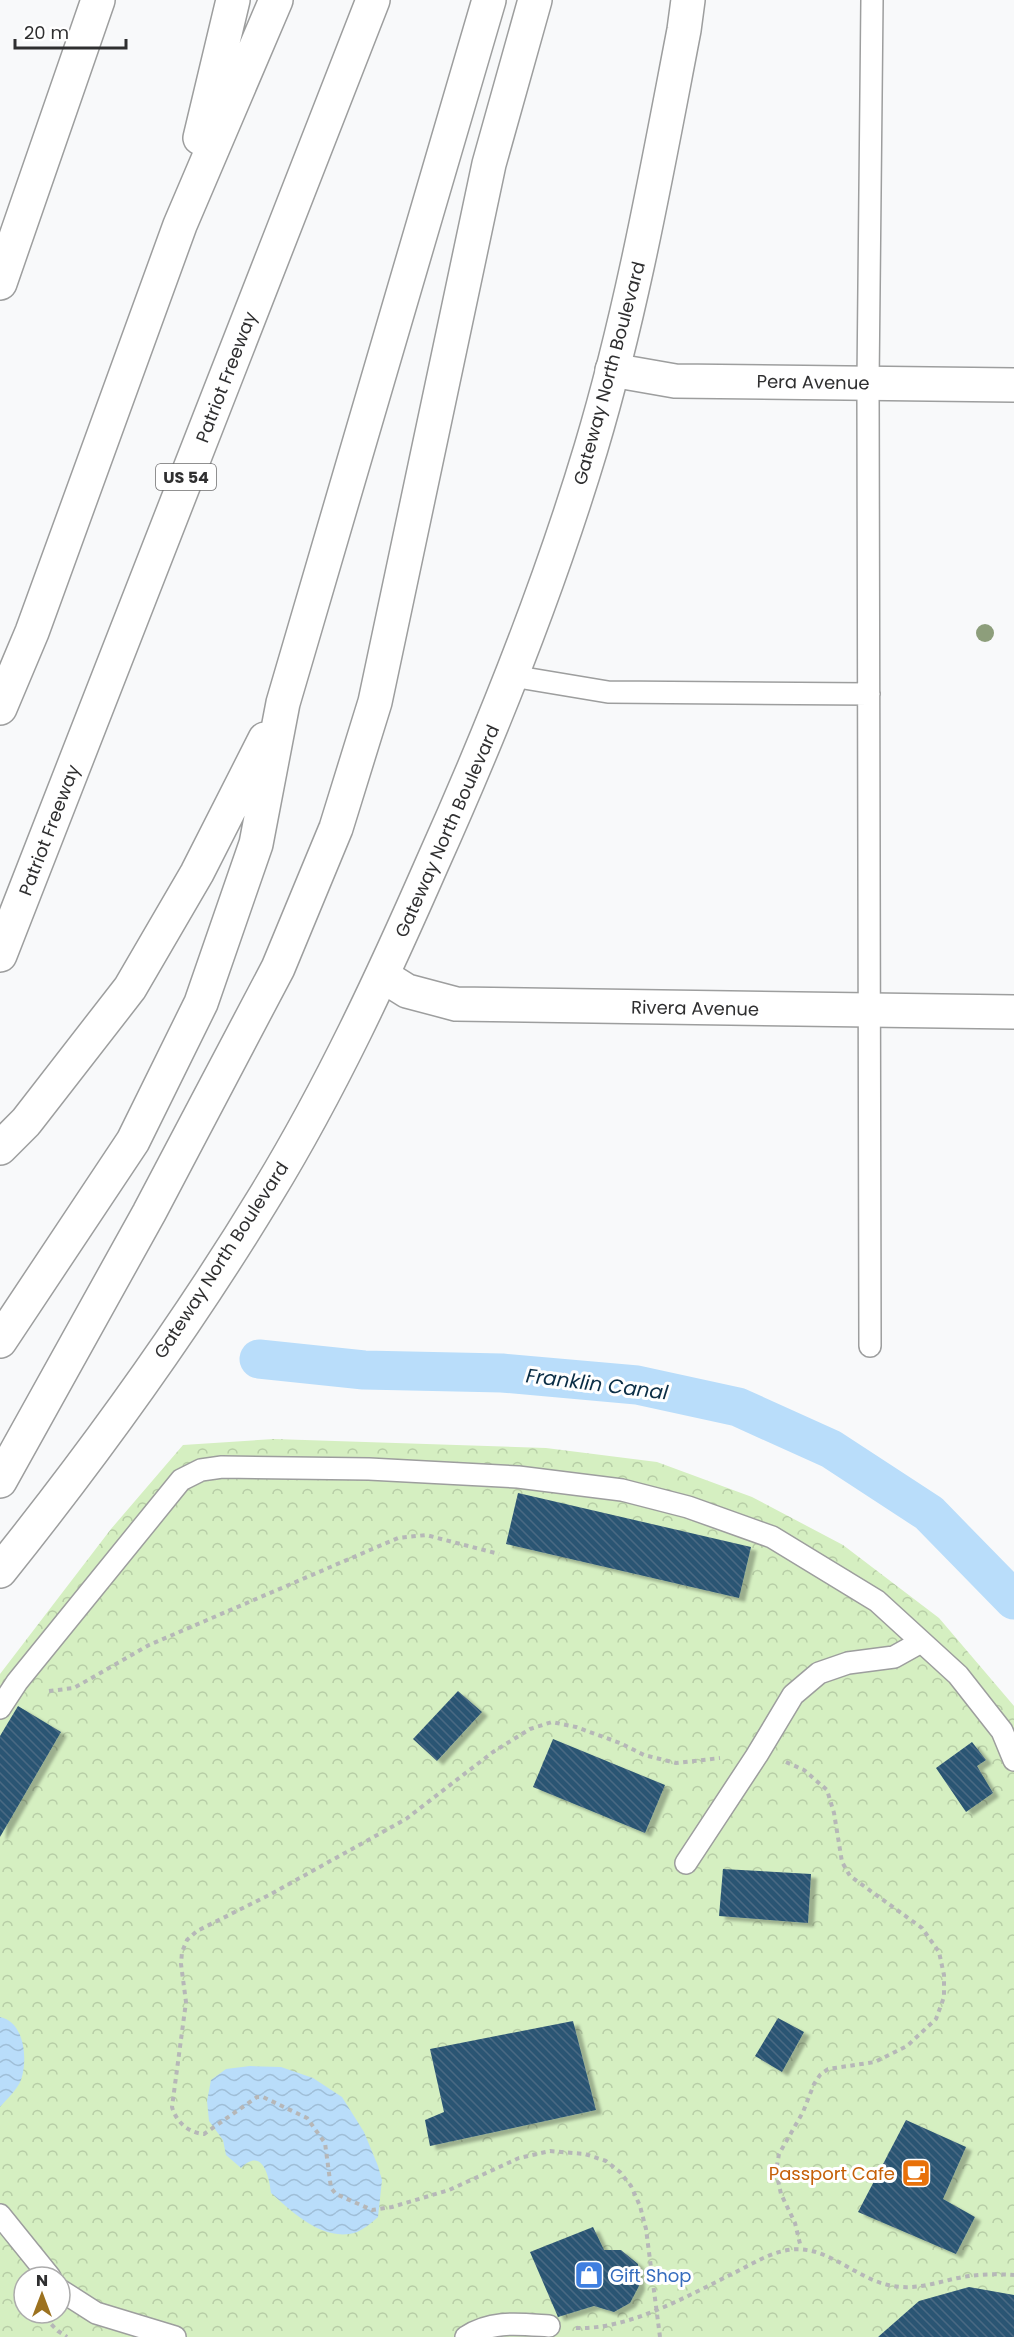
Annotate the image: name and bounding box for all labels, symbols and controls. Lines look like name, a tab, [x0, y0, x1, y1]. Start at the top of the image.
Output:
scale bar	[15, 12, 126, 50]
text: 20 m	[24, 20, 69, 45]
street label: Gateway North Boulevard	[567, 259, 651, 487]
street label: Patriot Freeway	[190, 308, 262, 446]
street label: Pera Avenue	[756, 369, 870, 395]
road number: US 54	[156, 464, 216, 490]
street label: Gateway North Boulevard	[389, 721, 505, 941]
street label: Patriot Freeway	[13, 761, 85, 899]
street label: Rivera Avenue	[631, 994, 759, 1022]
street label: Gateway North Boulevard	[148, 1157, 294, 1363]
water label: Franklin Canal	[524, 1361, 670, 1407]
cafe icon: Passport Cafe	[900, 2157, 932, 2189]
place label: Passport Cafe	[769, 2161, 895, 2186]
shop icon: Gift Shop	[573, 2259, 605, 2291]
place label: Gift Shop	[610, 2263, 692, 2288]
north arrow	[12, 2265, 72, 2325]
text: N	[36, 2269, 48, 2292]

